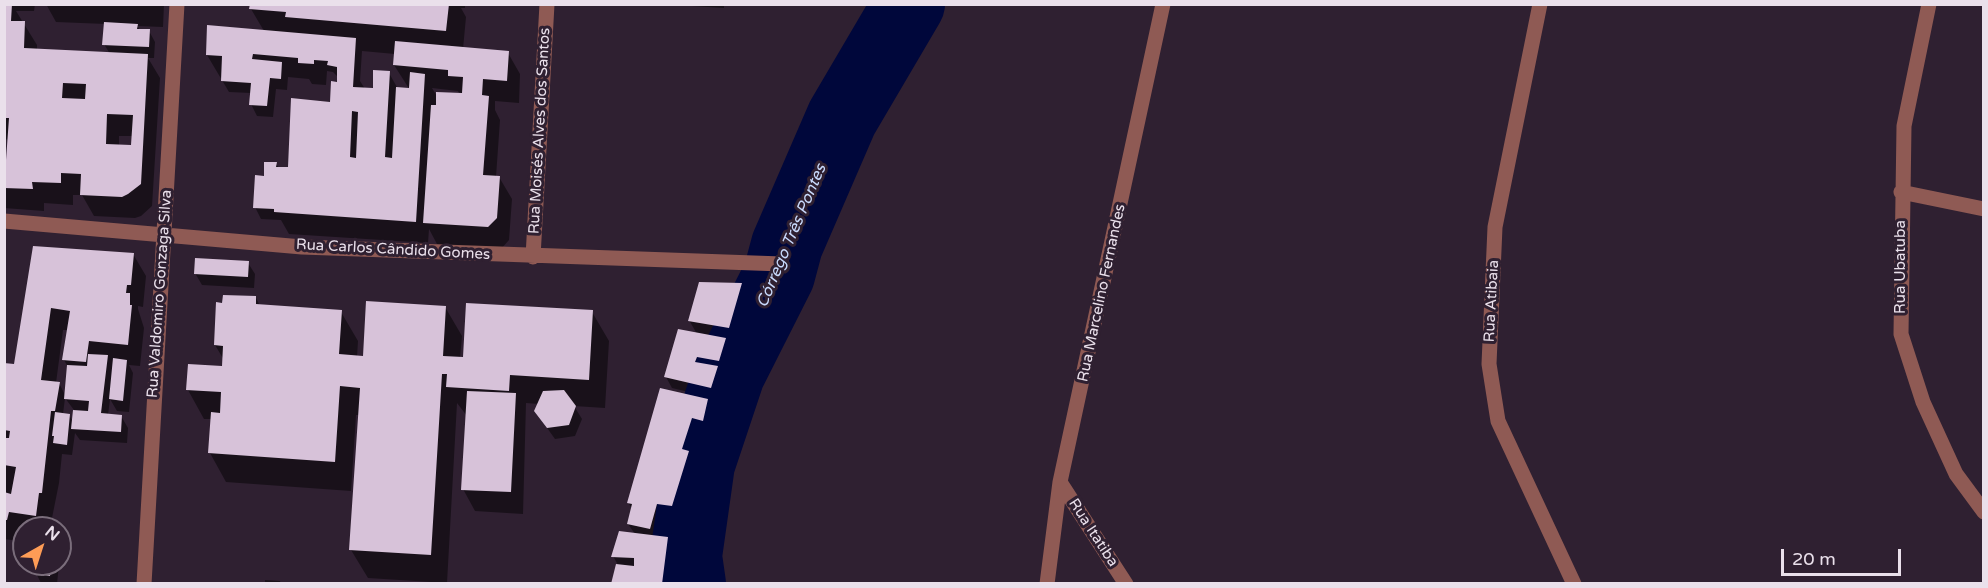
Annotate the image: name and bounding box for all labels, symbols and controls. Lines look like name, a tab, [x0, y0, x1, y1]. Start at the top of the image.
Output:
street label: Rua Moisés Alves dos Santos	[526, 27, 554, 235]
water label: Córrego Três Pontes	[753, 161, 831, 311]
street label: Rua Valdomiro Gonzaga Silva	[144, 189, 176, 399]
street label: Rua Marcelino Fernandes	[1074, 202, 1130, 384]
street label: Rua Ubatuba	[1892, 220, 1910, 314]
street label: Rua Carlos Cândido Gomes	[296, 236, 490, 264]
street label: Rua Atibaia	[1481, 259, 1503, 343]
street label: Rua Itatiba	[1064, 496, 1122, 570]
north arrow	[12, 516, 72, 576]
text: N	[41, 522, 63, 545]
scale bar	[1784, 537, 1904, 575]
text: 20 m	[1792, 548, 1836, 570]

